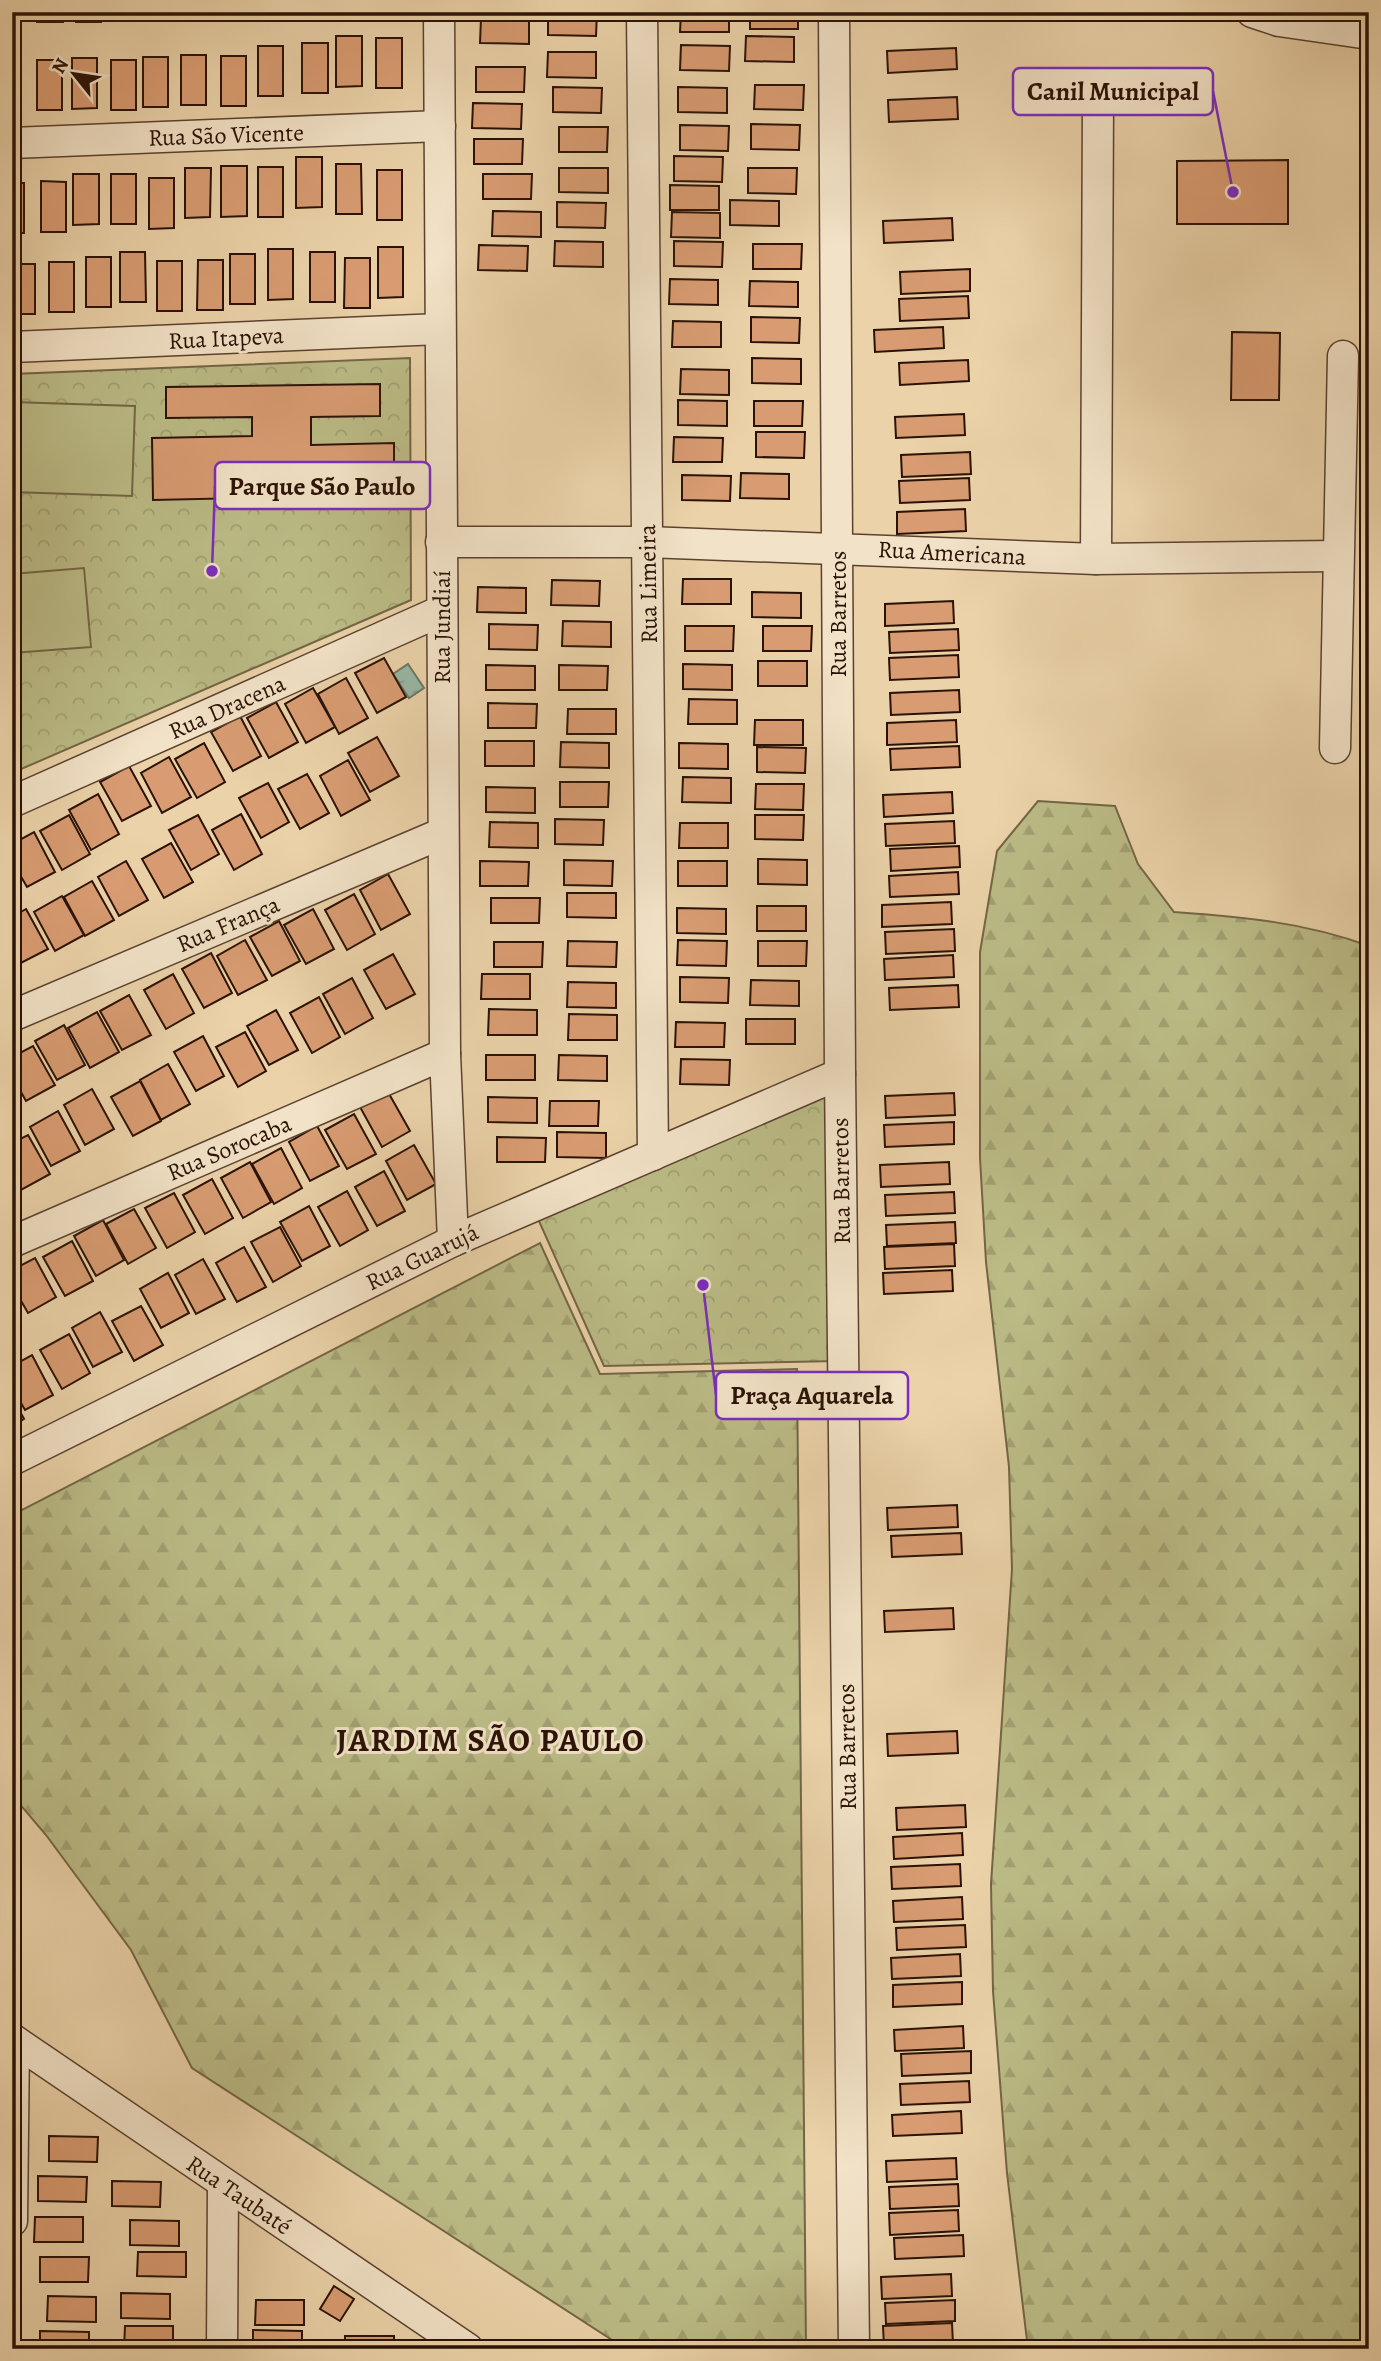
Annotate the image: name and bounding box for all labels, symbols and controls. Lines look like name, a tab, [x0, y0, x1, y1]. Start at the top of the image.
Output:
north arrow	[38, 38, 108, 108]
text: N	[45, 53, 75, 78]
callout: Canil Municipal	[1013, 68, 1213, 115]
text: Canil Municipal	[1027, 74, 1199, 109]
street label: Rua São Vicente	[148, 116, 304, 154]
street label: Rua Itapeva	[167, 319, 285, 357]
callout: Parque São Paulo	[215, 462, 430, 509]
text: Parque São Paulo	[228, 469, 416, 504]
street label: Rua Limeira	[631, 523, 665, 644]
street label: Rua Americana	[877, 533, 1028, 573]
street label: Rua Barretos	[822, 551, 854, 677]
street label: Rua Jundiaí	[426, 570, 458, 684]
street label: Rua Dracena	[163, 667, 291, 747]
street label: Rua França	[172, 888, 285, 960]
street label: Rua Sorocaba	[162, 1107, 297, 1189]
street label: Rua Barretos	[824, 1117, 858, 1245]
street label: Rua Guarujá	[360, 1216, 485, 1298]
callout: Praça Aquarela	[716, 1372, 908, 1419]
text: Praça Aquarela	[730, 1378, 894, 1413]
street label: Rua Barretos	[830, 1683, 864, 1811]
district label: JARDIM SÃO PAULO	[336, 1718, 646, 1762]
street label: Rua Taubaté	[180, 2148, 298, 2242]

